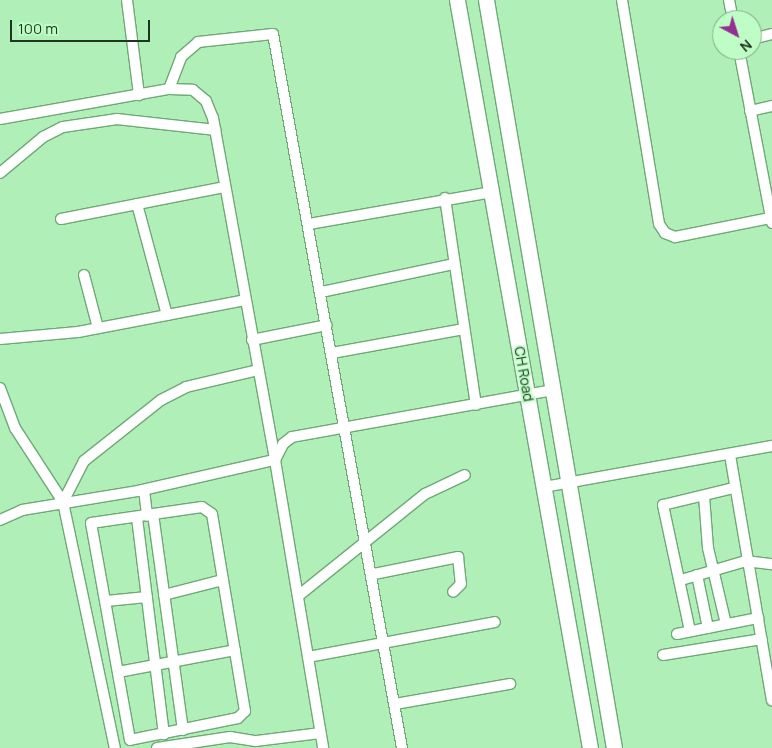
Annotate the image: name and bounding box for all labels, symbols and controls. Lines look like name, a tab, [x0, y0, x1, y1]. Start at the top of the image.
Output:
scale bar	[12, 10, 152, 42]
north arrow	[712, 10, 762, 60]
text: 100 m	[18, 18, 58, 39]
text: N	[736, 36, 756, 57]
street label: CH Road	[511, 345, 537, 403]

